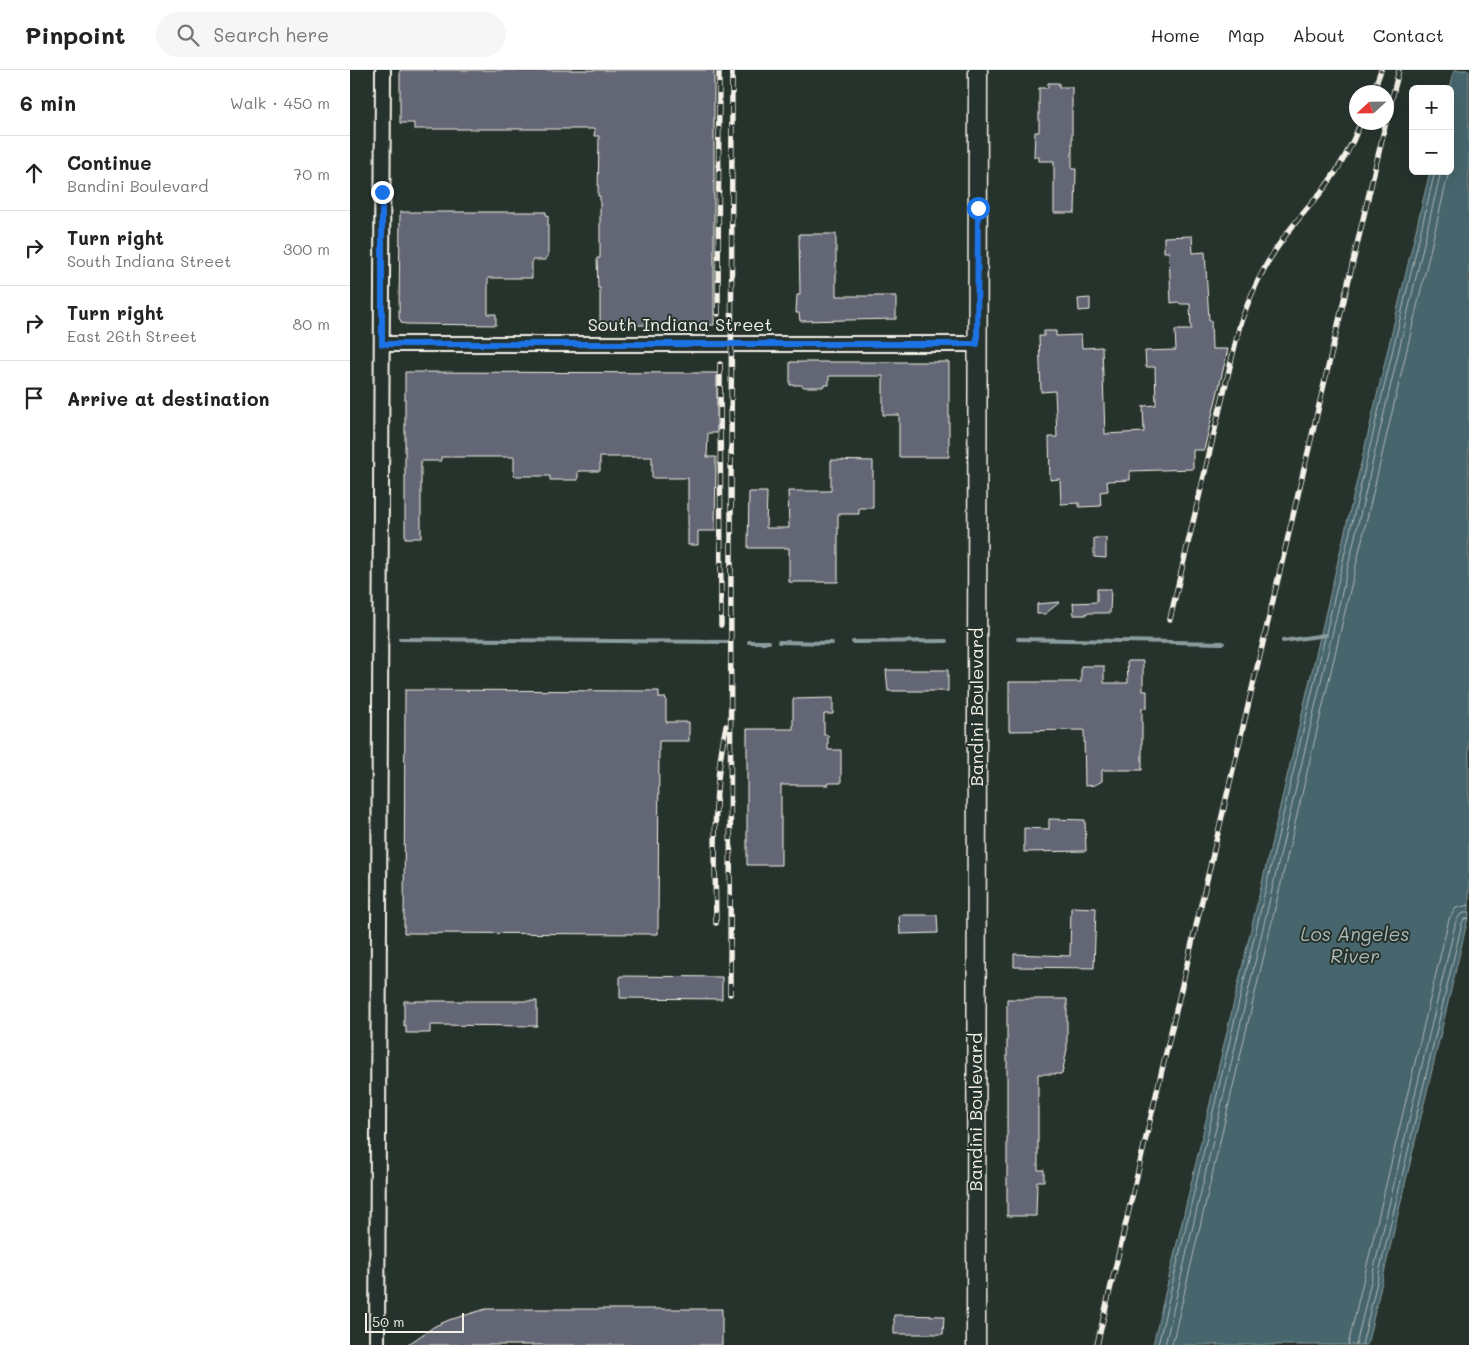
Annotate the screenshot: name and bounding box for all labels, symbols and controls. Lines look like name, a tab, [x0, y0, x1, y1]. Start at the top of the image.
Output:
search box	[156, 12, 506, 57]
text: Pinpoint	[25, 19, 126, 50]
icon: search	[174, 21, 202, 49]
text: Search here	[214, 22, 329, 47]
text: Home	[1151, 23, 1200, 47]
text: Map	[1228, 23, 1264, 47]
text: About	[1292, 23, 1345, 47]
text: Contact	[1373, 23, 1444, 47]
north arrow	[1349, 85, 1394, 130]
map controls	[1409, 85, 1454, 175]
button: +	[1409, 85, 1454, 130]
text: 6 min	[20, 89, 76, 116]
text: Walk · 450 m	[230, 92, 330, 113]
button: −	[1409, 130, 1454, 175]
text: Continue	[67, 150, 152, 175]
icon: ahead	[20, 159, 48, 187]
text: 70 m	[293, 163, 330, 184]
text: Bandini Boulevard	[67, 175, 208, 196]
route end	[371, 181, 394, 204]
route start	[967, 197, 990, 220]
text: Turn right	[67, 225, 164, 250]
icon: right	[20, 234, 48, 262]
text: 300 m	[283, 238, 330, 259]
text: South Indiana Street	[67, 250, 231, 271]
text: Turn right	[67, 300, 164, 325]
icon: right	[20, 309, 48, 337]
street label: South Indiana Street	[588, 312, 772, 336]
text: 80 m	[293, 313, 330, 334]
text: East 26th Street	[67, 325, 197, 346]
icon: arrive	[20, 384, 48, 412]
text: Arrive at destination	[67, 386, 270, 411]
street label: Bandini Boulevard	[964, 627, 988, 787]
water label: Los Angeles River	[1301, 921, 1409, 968]
street label: Bandini Boulevard	[963, 1032, 987, 1192]
scale bar	[365, 1310, 464, 1333]
text: 50 m	[372, 1312, 404, 1331]

